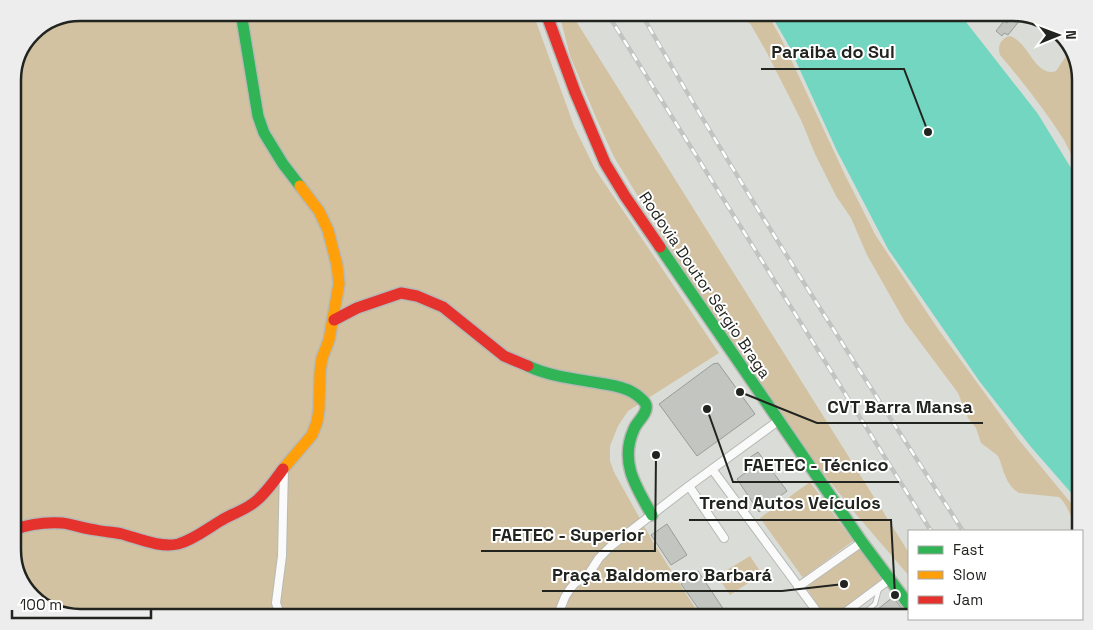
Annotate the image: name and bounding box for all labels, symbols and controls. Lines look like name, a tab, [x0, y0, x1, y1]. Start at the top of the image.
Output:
north arrow	[1033, 10, 1083, 60]
text: N	[1062, 30, 1080, 40]
callout: Paraiba do Sul	[761, 36, 904, 69]
text: Paraiba do Sul	[771, 40, 895, 63]
street label: Rodovia Doutor Sérgio Braga	[634, 187, 776, 383]
callout: CVT Barra Mansa	[817, 390, 983, 423]
text: CVT Barra Mansa	[827, 395, 973, 418]
callout: FAETEC - Técnico	[733, 449, 899, 482]
text: FAETEC - Técnico	[743, 453, 889, 476]
callout: Trend Autos Veículos	[689, 487, 891, 520]
text: Trend Autos Veículos	[699, 491, 881, 514]
callout: FAETEC - Superior	[481, 518, 655, 551]
text: FAETEC - Superior	[492, 523, 644, 546]
legend	[908, 530, 1083, 620]
text: Fast	[953, 540, 984, 559]
callout: Praça Baldomero Barbará	[542, 558, 782, 591]
text: Praça Baldomero Barbará	[552, 563, 773, 586]
text: Slow	[953, 565, 987, 584]
scale bar	[12, 588, 151, 620]
text: Jam	[953, 590, 983, 609]
text: 100 m	[20, 595, 62, 614]

